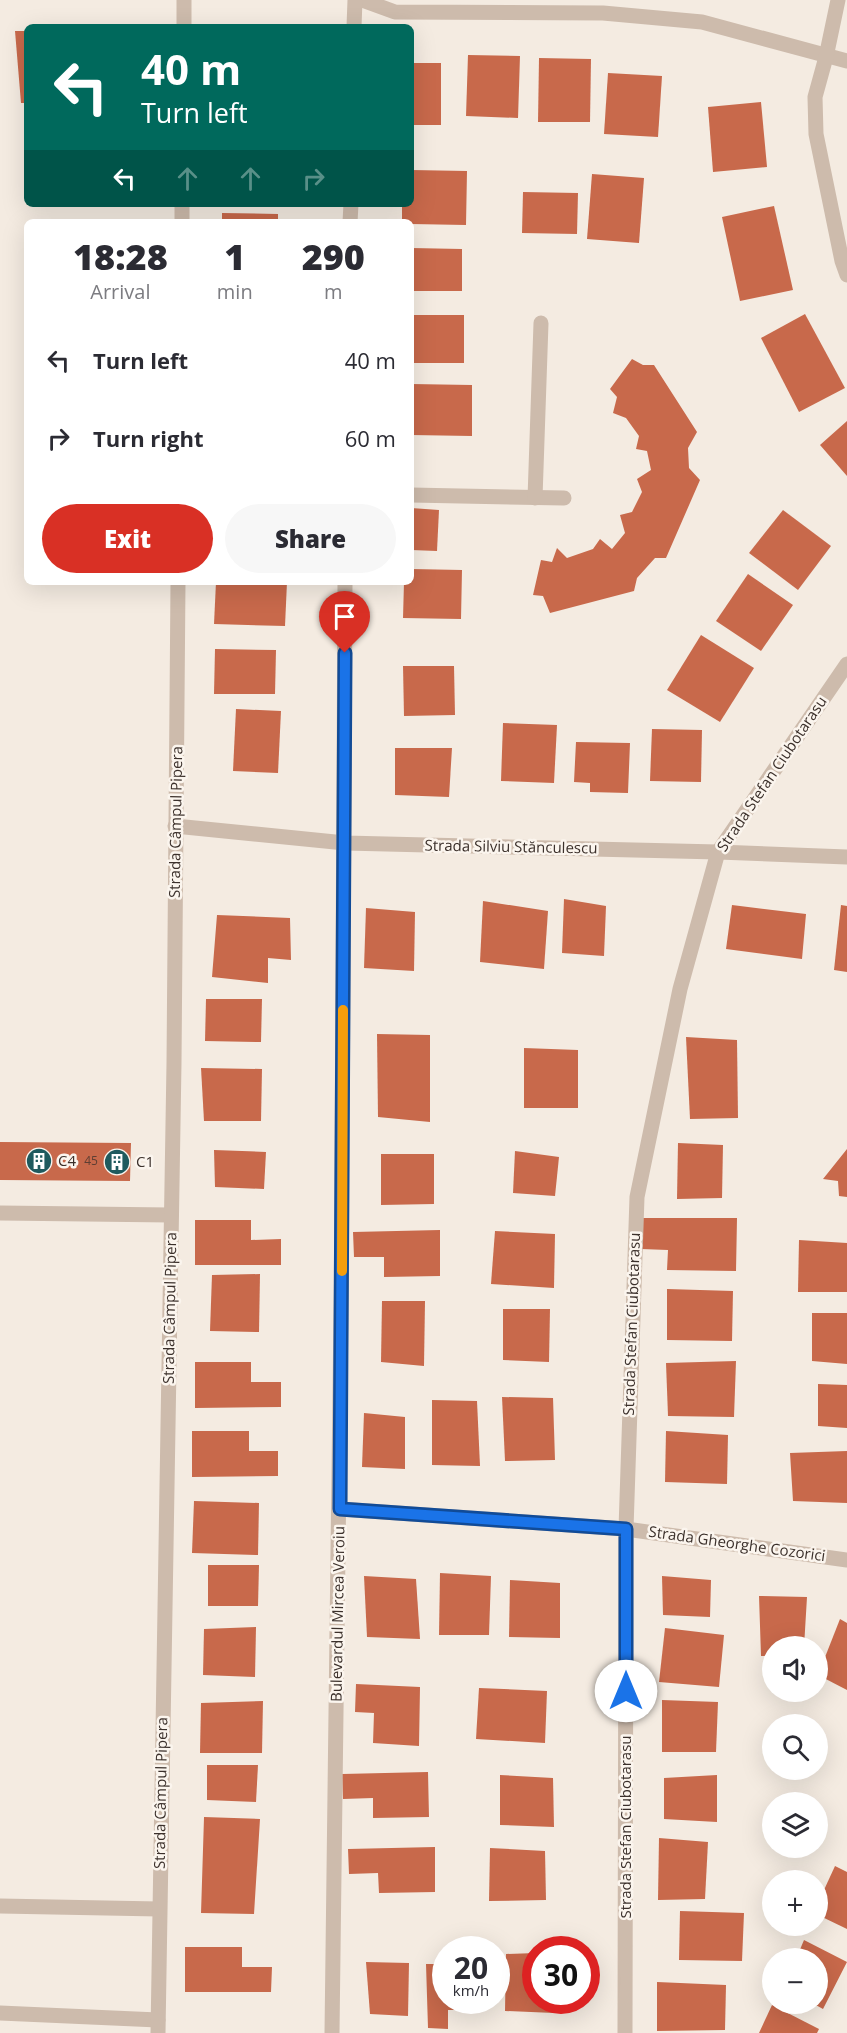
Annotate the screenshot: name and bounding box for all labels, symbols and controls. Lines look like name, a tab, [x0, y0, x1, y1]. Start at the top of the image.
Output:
text: 40 m	[141, 40, 241, 97]
icon: left	[42, 48, 120, 126]
text: Turn left	[141, 94, 248, 131]
icon: left	[108, 162, 141, 195]
icon: ahead	[171, 162, 204, 195]
icon: ahead	[234, 162, 267, 195]
icon: right	[297, 162, 330, 195]
text: 18:28	[73, 232, 168, 281]
text: 1	[224, 232, 245, 281]
text: 290	[302, 232, 365, 281]
text: Arrival	[90, 278, 151, 305]
text: min	[217, 278, 253, 305]
text: m	[324, 278, 343, 305]
icon: left	[42, 344, 75, 377]
text: Turn left	[93, 345, 188, 375]
text: 40 m	[345, 345, 396, 375]
icon: right	[42, 422, 75, 455]
text: Turn right	[93, 423, 204, 453]
text: 60 m	[345, 423, 396, 453]
button: Exit	[42, 504, 213, 573]
button: Share	[225, 504, 396, 573]
pin	[319, 591, 370, 653]
icon: arrive	[328, 600, 361, 633]
street label: Strada Stefan Ciubotarasu	[712, 692, 831, 855]
street label: Strada Câmpul Pipera	[164, 746, 186, 898]
street label: Strada Silviu Stănculescu	[424, 834, 598, 858]
building icon: C4	[24, 1146, 54, 1176]
building icon: C1	[102, 1147, 132, 1177]
place label: C4	[58, 1150, 76, 1170]
place label: C1	[136, 1151, 154, 1171]
house number: 45	[84, 1152, 98, 1169]
street label: Strada Câmpul Pipera	[158, 1232, 180, 1384]
street label: Strada Stefan Ciubotarasu	[618, 1232, 644, 1416]
street label: Strada Gheorghe Cozorici	[648, 1521, 827, 1565]
street label: Bulevardul Mircea Veroiu	[325, 1526, 349, 1702]
map controls	[762, 1636, 828, 2014]
button: sound	[762, 1636, 828, 1702]
position arrow	[594, 1659, 658, 1723]
button: search	[762, 1714, 828, 1780]
street label: Strada Câmpul Pipera	[149, 1717, 171, 1869]
street label: Strada Stefan Ciubotarasu	[615, 1735, 635, 1919]
button: layers	[762, 1792, 828, 1858]
button: +	[762, 1870, 828, 1936]
speed limit sign: 30	[522, 1936, 600, 2014]
text: 20	[454, 1947, 488, 1988]
button: −	[762, 1948, 828, 2014]
text: km/h	[453, 1980, 489, 2000]

